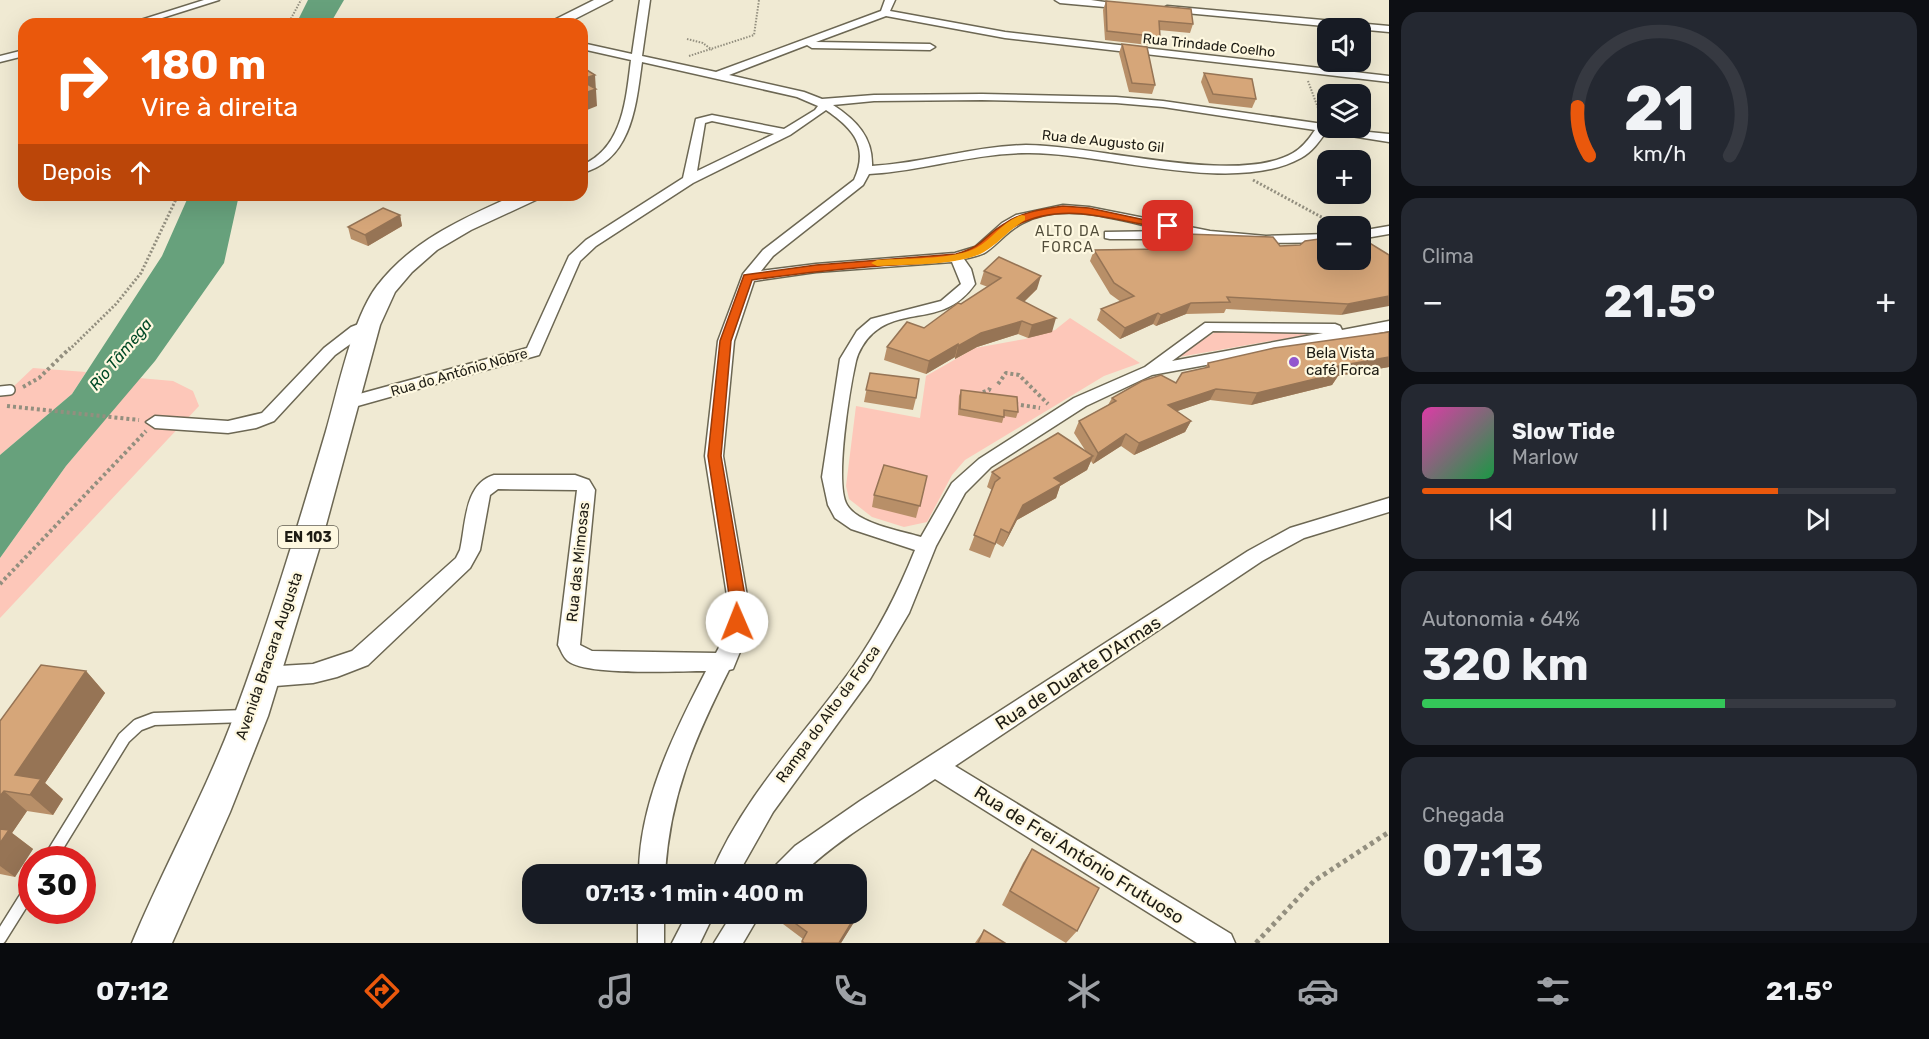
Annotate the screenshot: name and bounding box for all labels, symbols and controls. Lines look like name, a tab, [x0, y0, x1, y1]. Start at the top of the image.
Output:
map controls	[1317, 18, 1371, 270]
button: sound	[1317, 18, 1371, 72]
street label: Rua Trindade Coelho	[1142, 30, 1276, 61]
text: 180 m	[141, 40, 266, 90]
icon: right	[42, 42, 120, 120]
text: 21	[1623, 72, 1695, 146]
button: layers	[1317, 84, 1371, 138]
text: Vire à direita	[141, 91, 298, 123]
street label: Rua de Augusto Gil	[1041, 127, 1165, 156]
text: km/h	[1632, 141, 1686, 166]
button: +	[1317, 150, 1371, 204]
icon: ahead	[124, 156, 157, 189]
text: Depois	[42, 159, 112, 186]
pin	[1142, 200, 1193, 251]
icon: arrive	[1151, 209, 1184, 242]
button: −	[1317, 216, 1371, 270]
district label: ALTO DA FORCA	[1035, 223, 1101, 256]
text: Clima	[1422, 244, 1474, 268]
text: 21.5°	[1603, 275, 1715, 328]
text: −	[1422, 282, 1443, 321]
text: +	[1875, 282, 1896, 321]
water label: Rio Tâmega	[85, 315, 156, 394]
place label: Bela Vista café Forca	[1306, 344, 1380, 379]
street label: Rua do António Nobre	[389, 345, 530, 400]
marker: Bela Vista café Forca	[1287, 355, 1301, 369]
text: Slow Tide	[1512, 418, 1615, 445]
text: Marlow	[1512, 445, 1579, 469]
street label: Rua das Mimosas	[563, 501, 593, 623]
icon: previous	[1485, 503, 1518, 536]
icon: pause	[1643, 503, 1676, 536]
icon: next	[1801, 503, 1834, 536]
road number: EN 103	[278, 526, 338, 548]
street label: Avenida Bracara Augusta	[232, 570, 306, 742]
position arrow	[705, 590, 769, 654]
text: Autonomia · 64%	[1422, 607, 1580, 631]
street label: Rua de Duarte D'Armas	[991, 611, 1165, 735]
text: 320 km	[1422, 638, 1589, 691]
street label: Rampa do Alto da Forca	[772, 642, 884, 786]
street label: Rua de Frei António Frutuoso	[970, 781, 1188, 929]
text: Chegada	[1422, 803, 1505, 827]
text: 07:13	[1422, 834, 1544, 887]
speed limit sign: 30	[18, 846, 96, 924]
text: 07:13 · 1 min · 400 m	[585, 880, 804, 907]
icon: directions	[361, 970, 403, 1012]
icon: music	[595, 970, 637, 1012]
icon: phone	[829, 970, 871, 1012]
icon: climate	[1063, 970, 1105, 1012]
icon: car	[1297, 970, 1339, 1012]
icon: filters	[1532, 970, 1574, 1012]
text: 07:12	[96, 975, 169, 1007]
text: 21.5°	[1766, 975, 1833, 1007]

